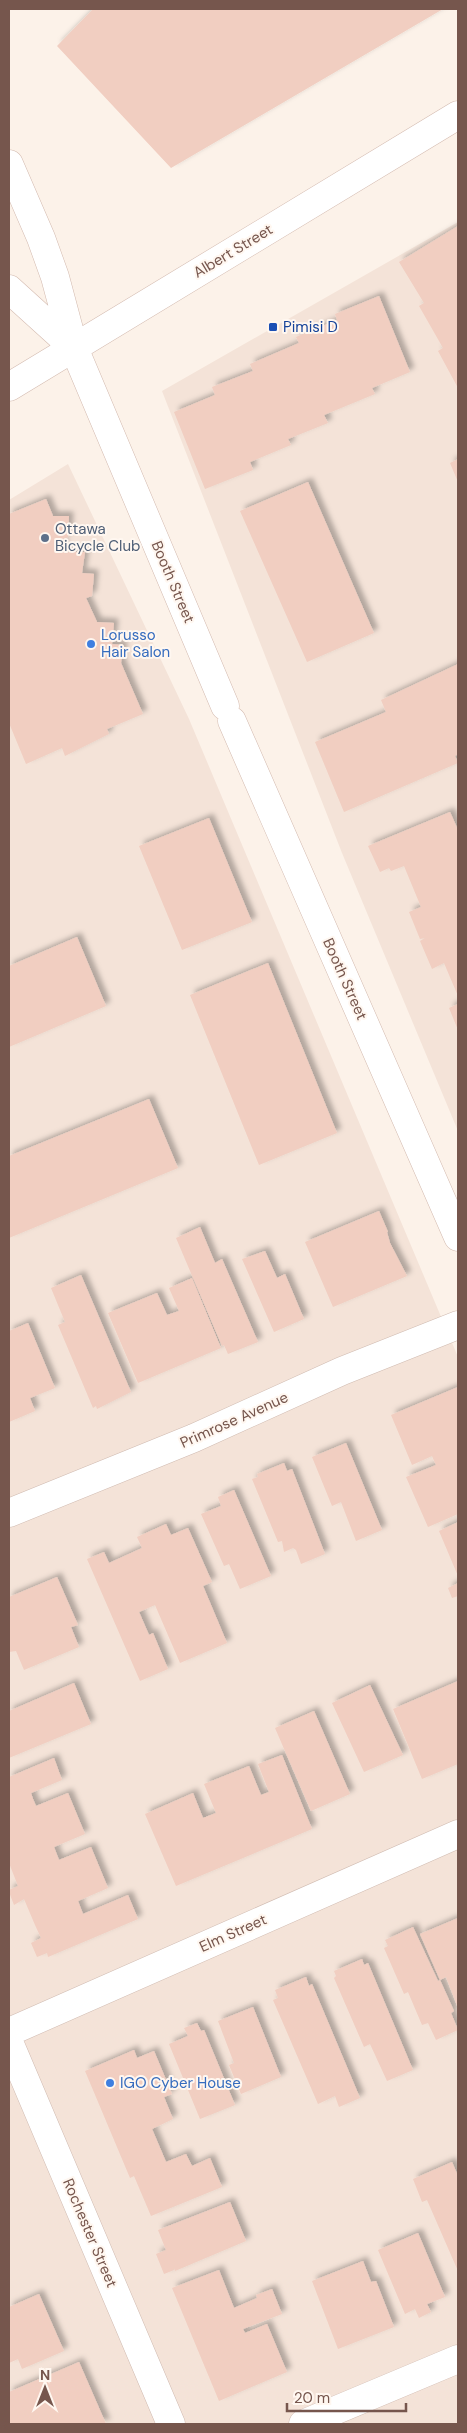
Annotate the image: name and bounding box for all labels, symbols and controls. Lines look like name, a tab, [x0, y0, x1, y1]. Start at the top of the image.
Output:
street label: Albert Street	[190, 219, 276, 283]
place label: Pimisi D	[283, 317, 338, 337]
marker: Pimisi D	[267, 321, 279, 333]
place label: Ottawa Bicycle Club	[55, 519, 140, 556]
marker: Ottawa Bicycle Club	[39, 532, 51, 544]
street label: Booth Street	[147, 538, 199, 626]
place label: Lorusso Hair Salon	[101, 625, 170, 662]
marker: Lorusso Hair Salon	[85, 638, 97, 650]
street label: Booth Street	[318, 935, 372, 1023]
street label: Primrose Avenue	[177, 1387, 291, 1453]
street label: Elm Street	[196, 1909, 270, 1957]
place label: IGO Cyber House	[120, 2073, 241, 2093]
marker: IGO Cyber House	[104, 2077, 116, 2089]
street label: Rochester Street	[58, 2175, 122, 2291]
north arrow	[20, 2363, 70, 2413]
text: N	[40, 2366, 50, 2384]
scale bar	[287, 2380, 406, 2412]
text: 20 m	[294, 2388, 330, 2408]

